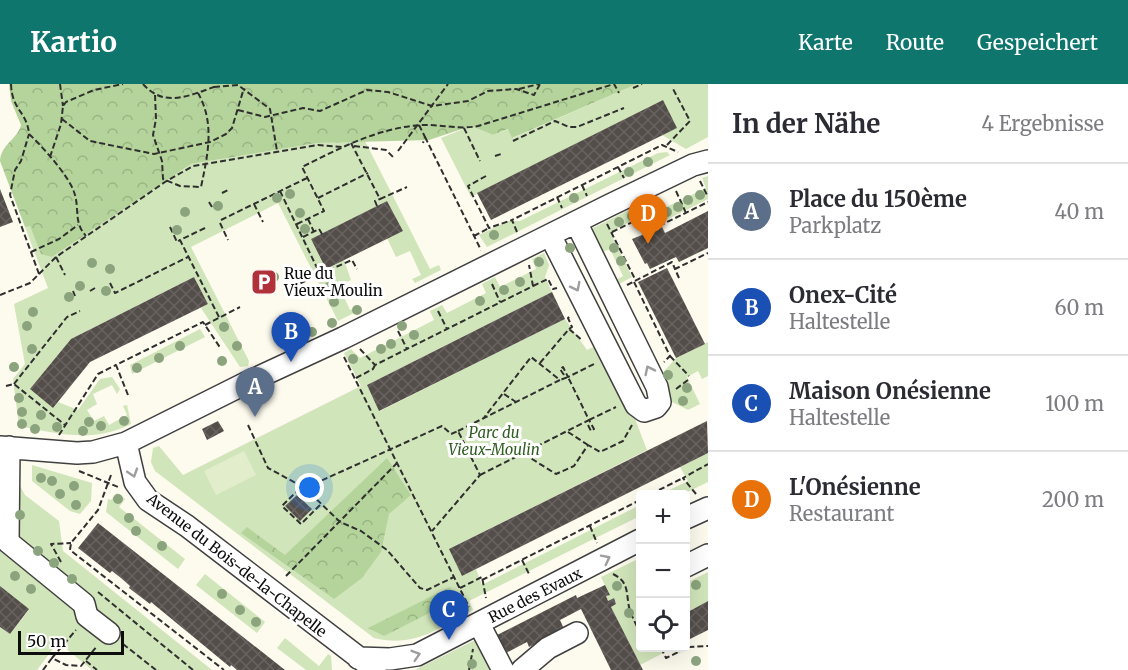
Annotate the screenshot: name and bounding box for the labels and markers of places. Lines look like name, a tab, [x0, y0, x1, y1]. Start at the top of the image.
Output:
pin: D	[628, 194, 668, 244]
place label: Rue du Vieux-Moulin	[283, 264, 383, 300]
parking icon: Rue du Vieux-Moulin	[249, 267, 279, 297]
pin: B	[272, 312, 310, 362]
pin: A	[236, 368, 274, 417]
pin: C	[430, 590, 468, 640]

